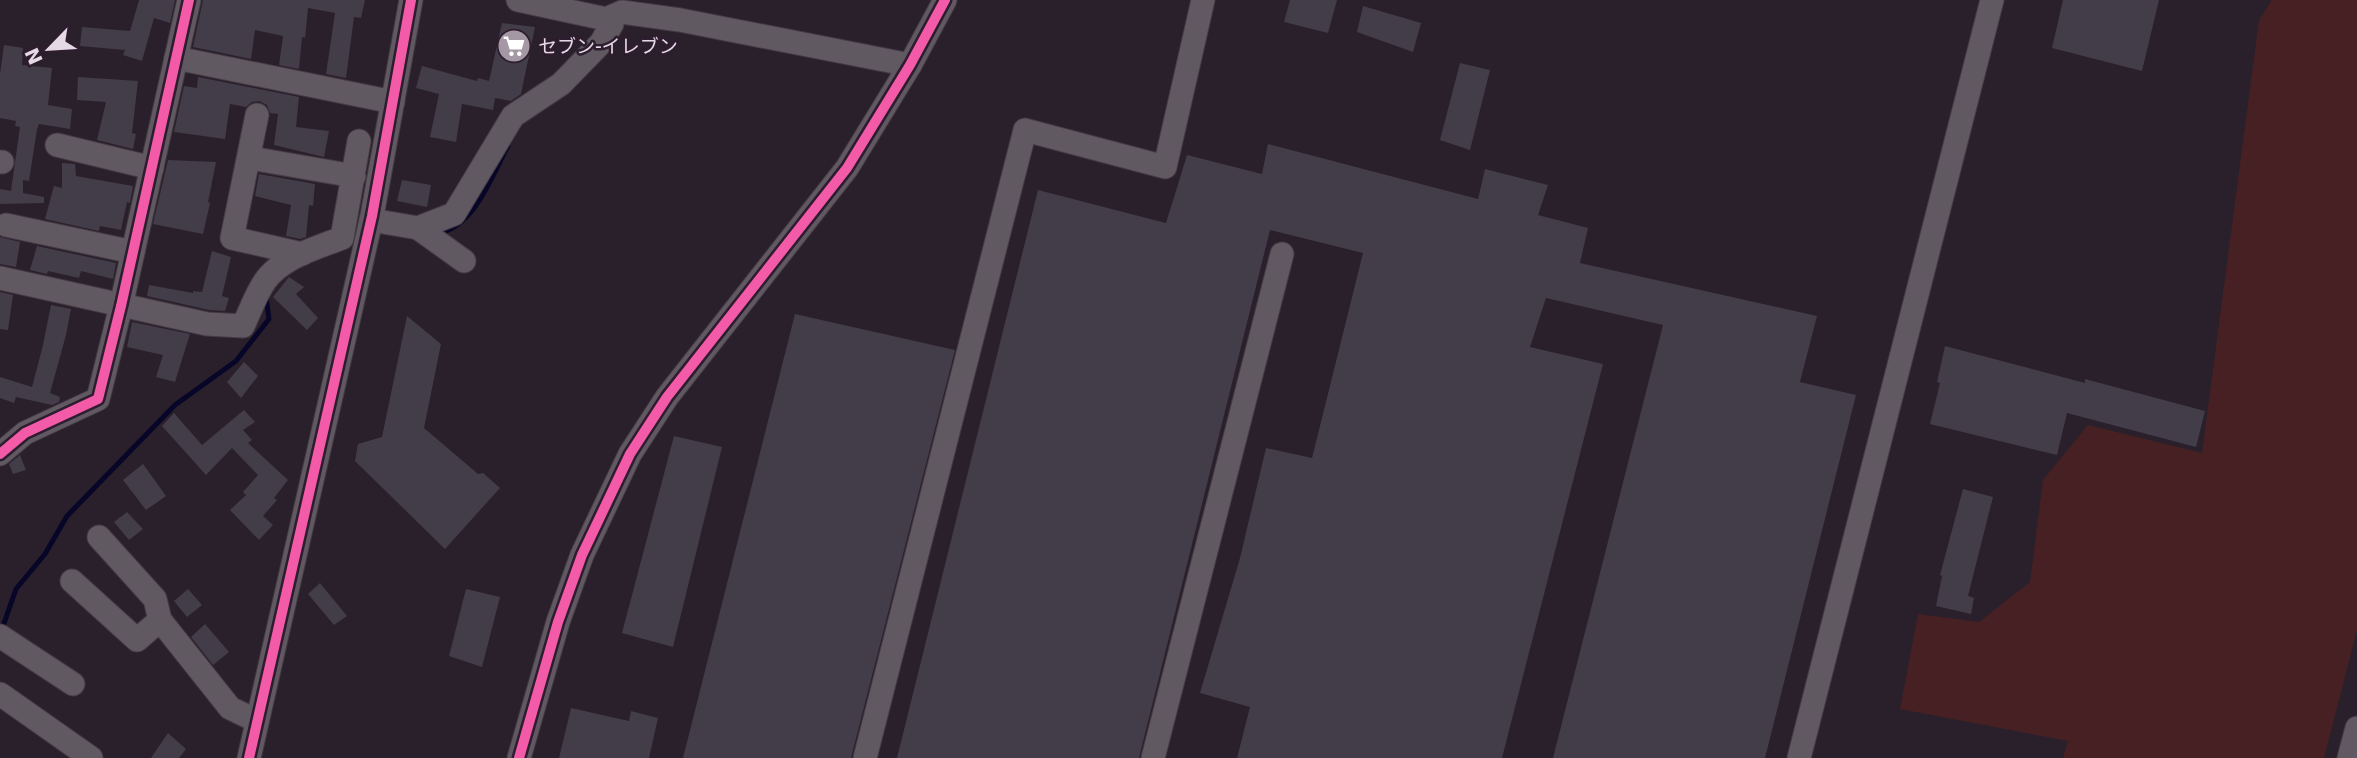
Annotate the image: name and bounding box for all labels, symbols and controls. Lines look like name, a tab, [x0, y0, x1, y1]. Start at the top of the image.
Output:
north arrow	[14, 14, 84, 84]
supermarket icon: セブン-イレブン	[495, 27, 533, 65]
place label: セブン-イレブン	[538, 35, 678, 57]
text: N	[20, 44, 47, 68]

